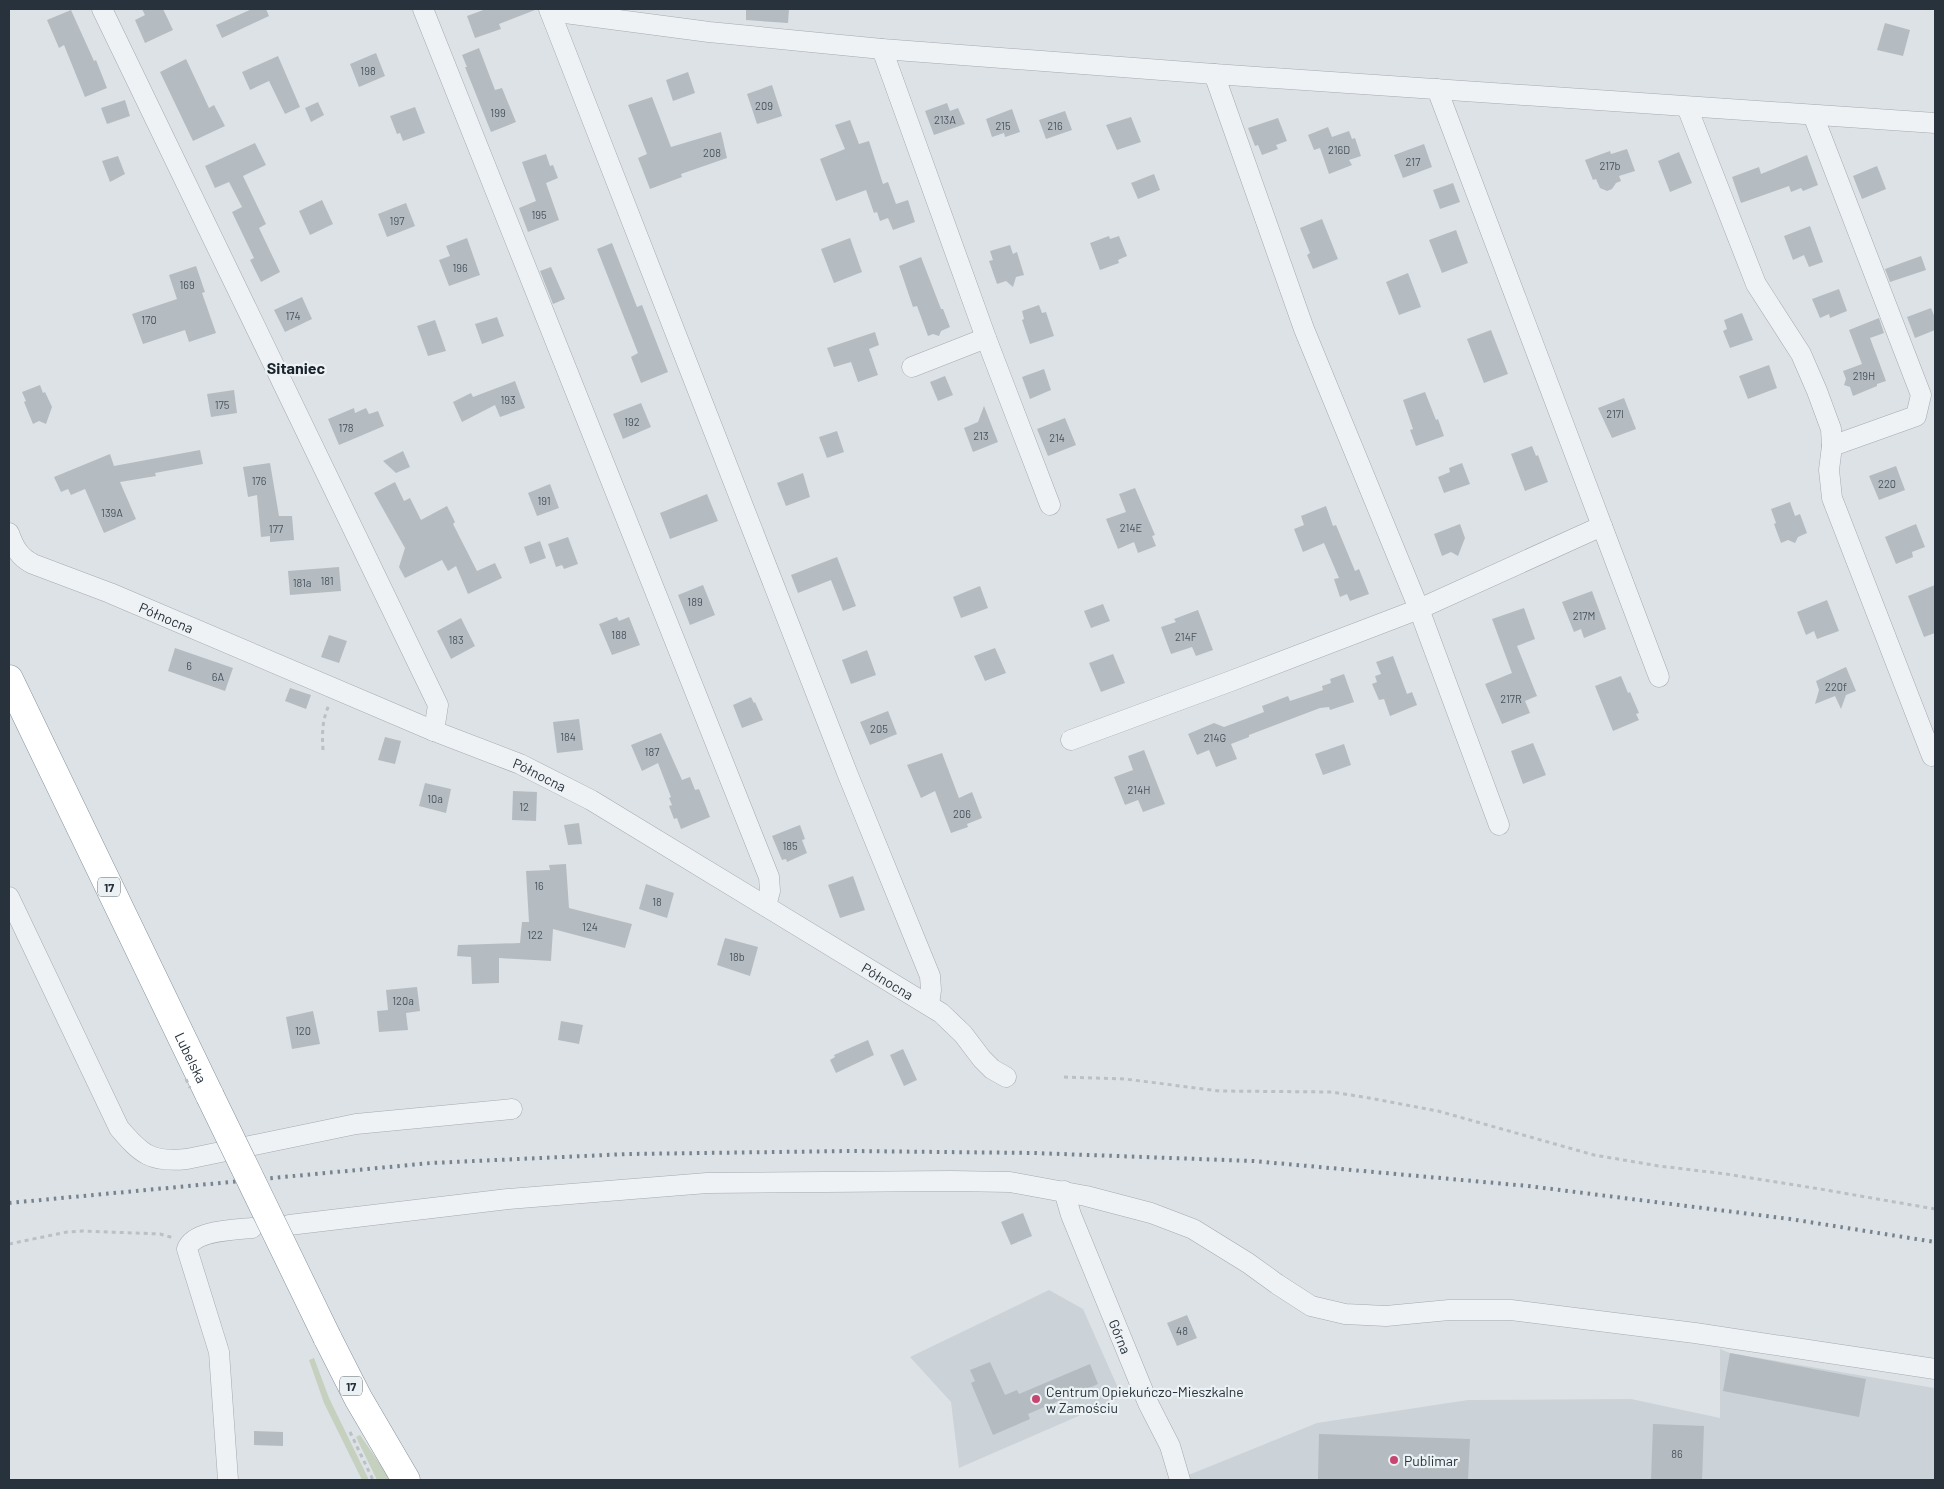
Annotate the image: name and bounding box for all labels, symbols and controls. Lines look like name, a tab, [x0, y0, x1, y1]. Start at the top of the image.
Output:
house number: 198	[360, 64, 376, 77]
house number: 209	[755, 99, 773, 112]
house number: 199	[490, 106, 506, 119]
house number: 213A	[934, 113, 956, 126]
house number: 215	[995, 119, 1011, 132]
house number: 216	[1047, 119, 1063, 132]
house number: 216D	[1328, 143, 1350, 156]
house number: 208	[703, 146, 721, 159]
house number: 217	[1406, 155, 1420, 168]
house number: 217b	[1600, 159, 1620, 172]
house number: 195	[531, 208, 547, 221]
house number: 197	[390, 214, 404, 227]
house number: 196	[452, 261, 468, 274]
house number: 169	[179, 278, 195, 291]
house number: 174	[285, 309, 301, 322]
house number: 170	[141, 313, 157, 326]
district label: Sitaniec	[267, 358, 326, 377]
house number: 219H	[1853, 369, 1875, 382]
house number: 193	[500, 393, 516, 406]
house number: 175	[215, 398, 230, 411]
house number: 217I	[1606, 407, 1624, 420]
house number: 192	[624, 415, 640, 428]
house number: 178	[339, 421, 354, 434]
house number: 213	[973, 429, 989, 442]
house number: 214	[1049, 431, 1065, 444]
house number: 176	[252, 474, 267, 487]
house number: 220	[1878, 477, 1896, 490]
house number: 191	[537, 494, 551, 507]
house number: 139A	[101, 506, 123, 519]
house number: 214E	[1120, 521, 1142, 534]
house number: 177	[269, 522, 283, 535]
house number: 181	[320, 574, 334, 587]
house number: 181a	[293, 576, 311, 589]
house number: 189	[687, 595, 703, 608]
street label: Północna	[137, 598, 196, 636]
house number: 217M	[1573, 609, 1595, 622]
house number: 188	[611, 628, 627, 641]
house number: 214F	[1175, 630, 1197, 643]
house number: 183	[448, 633, 464, 646]
house number: 6	[186, 659, 192, 672]
house number: 6A	[212, 670, 224, 683]
house number: 220f	[1825, 680, 1847, 693]
house number: 217R	[1500, 692, 1522, 705]
house number: 205	[870, 722, 888, 735]
house number: 184	[560, 730, 576, 743]
house number: 214G	[1204, 731, 1226, 744]
house number: 187	[645, 745, 659, 758]
street label: Północna	[511, 754, 569, 795]
house number: 214H	[1128, 783, 1150, 796]
house number: 10a	[427, 792, 443, 805]
house number: 12	[519, 800, 529, 813]
house number: 206	[953, 807, 971, 820]
house number: 185	[782, 839, 798, 852]
road number: 17	[98, 878, 120, 896]
house number: 16	[534, 879, 544, 892]
house number: 18	[652, 895, 662, 908]
house number: 124	[582, 920, 598, 933]
house number: 122	[527, 928, 543, 941]
house number: 18b	[729, 950, 745, 963]
street label: Północna	[859, 958, 917, 1003]
house number: 120a	[392, 994, 414, 1007]
house number: 120	[295, 1024, 311, 1037]
street label: Lubelska	[172, 1029, 211, 1086]
street label: Górna	[1106, 1316, 1135, 1356]
house number: 48	[1176, 1324, 1188, 1337]
road number: 17	[340, 1376, 362, 1395]
place label: Centrum Opiekuńczo-Mieszkalne w Zamościu	[1046, 1383, 1244, 1416]
marker: Centrum Opiekuńczo-Mieszkalne w Zamościu	[1030, 1393, 1042, 1405]
house number: 86	[1671, 1447, 1683, 1460]
place label: Publimar	[1404, 1452, 1458, 1469]
marker: Publimar	[1388, 1454, 1400, 1466]

